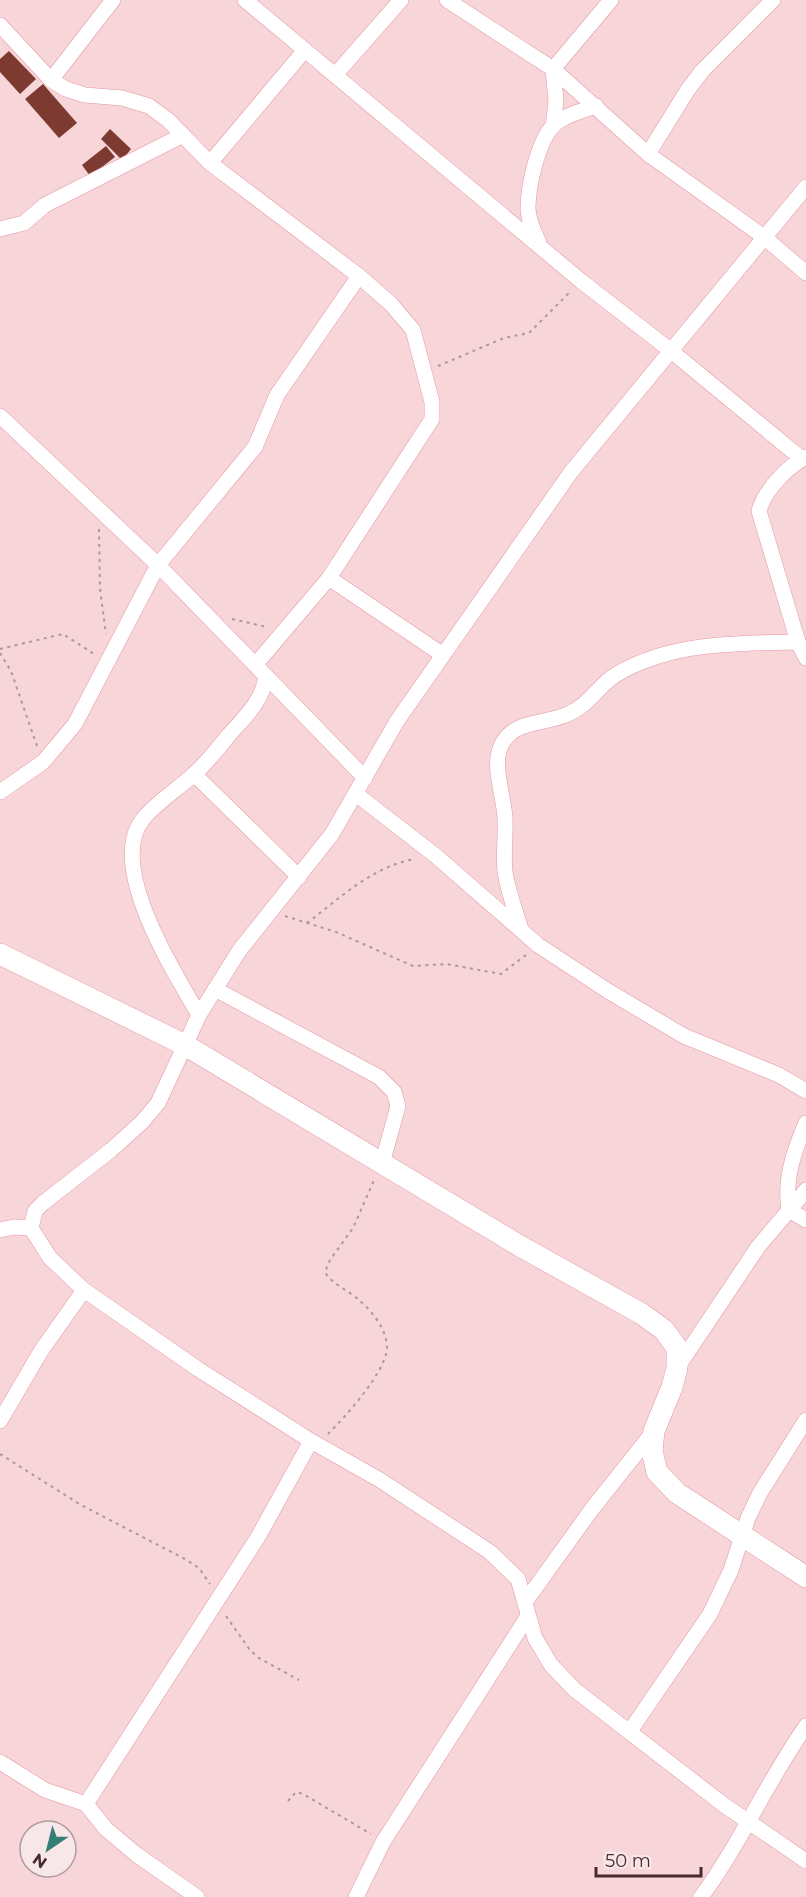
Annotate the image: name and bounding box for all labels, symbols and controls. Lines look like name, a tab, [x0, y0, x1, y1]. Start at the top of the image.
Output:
north arrow	[18, 1819, 78, 1879]
scale bar	[596, 1840, 701, 1878]
text: N	[29, 1849, 50, 1872]
text: 50 m	[605, 1850, 651, 1872]

